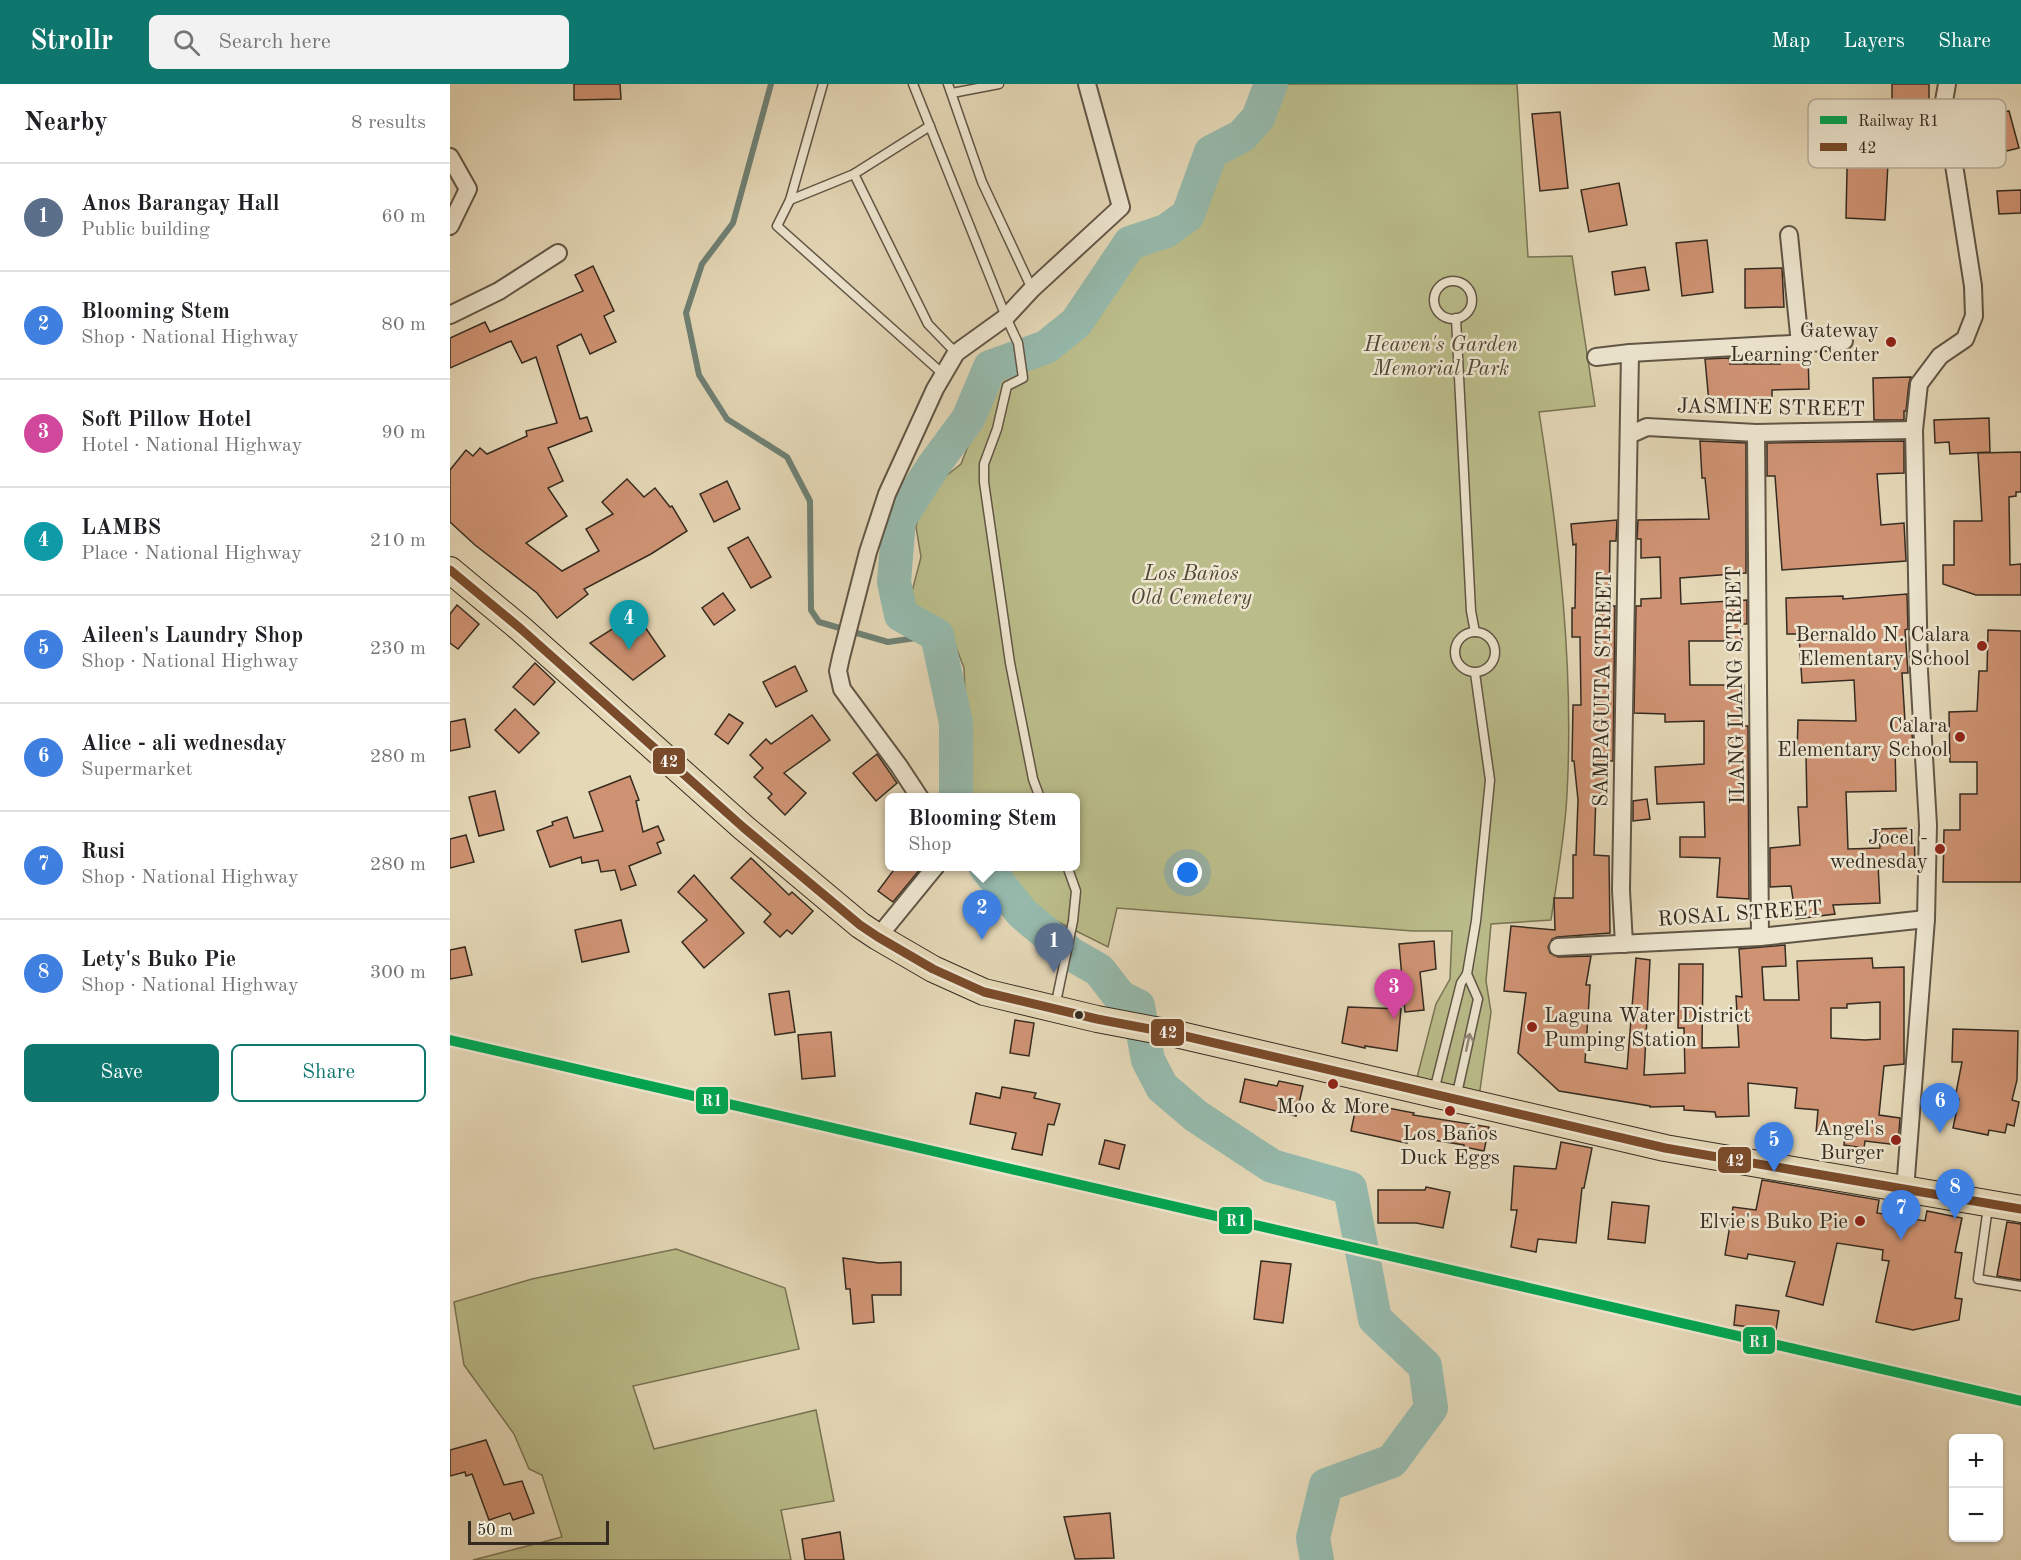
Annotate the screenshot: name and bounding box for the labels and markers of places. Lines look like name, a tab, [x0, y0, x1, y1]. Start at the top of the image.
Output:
place label: Gateway Learning Center	[1730, 321, 1879, 366]
marker: Gateway Learning Center	[1884, 335, 1898, 349]
pin: 4	[610, 600, 648, 650]
place label: Bernaldo N. Calara Elementary School	[1795, 625, 1970, 670]
marker: Bernaldo N. Calara Elementary School	[1975, 639, 1989, 653]
place label: Calara Elementary School	[1777, 716, 1948, 761]
marker: Calara Elementary School	[1953, 730, 1967, 744]
place label: Jocel - wednesday	[1830, 828, 1928, 873]
marker: Jocel - wednesday	[1933, 842, 1947, 856]
pin: 2	[962, 890, 1002, 940]
pin: 1	[1034, 924, 1074, 973]
pin: 3	[1374, 970, 1414, 1019]
place label: Laguna Water District Pumping Station	[1544, 1006, 1751, 1051]
unlabelled marker	[1073, 1009, 1085, 1021]
marker: Laguna Water District Pumping Station	[1525, 1020, 1539, 1034]
marker: Moo & More	[1326, 1077, 1340, 1091]
pin: 6	[1920, 1084, 1960, 1133]
place label: Moo & More	[1277, 1097, 1389, 1118]
marker: Los Baños Duck Eggs	[1443, 1104, 1457, 1118]
place label: Angel's Burger	[1816, 1119, 1884, 1164]
pin: 5	[1754, 1122, 1794, 1172]
place label: Los Baños Duck Eggs	[1400, 1124, 1500, 1169]
marker: Angel's Burger	[1889, 1133, 1903, 1147]
pin: 8	[1936, 1170, 1974, 1219]
pin: 7	[1882, 1190, 1920, 1240]
place label: Elvie's Buko Pie	[1699, 1212, 1848, 1233]
marker: Elvie's Buko Pie	[1853, 1214, 1867, 1228]

